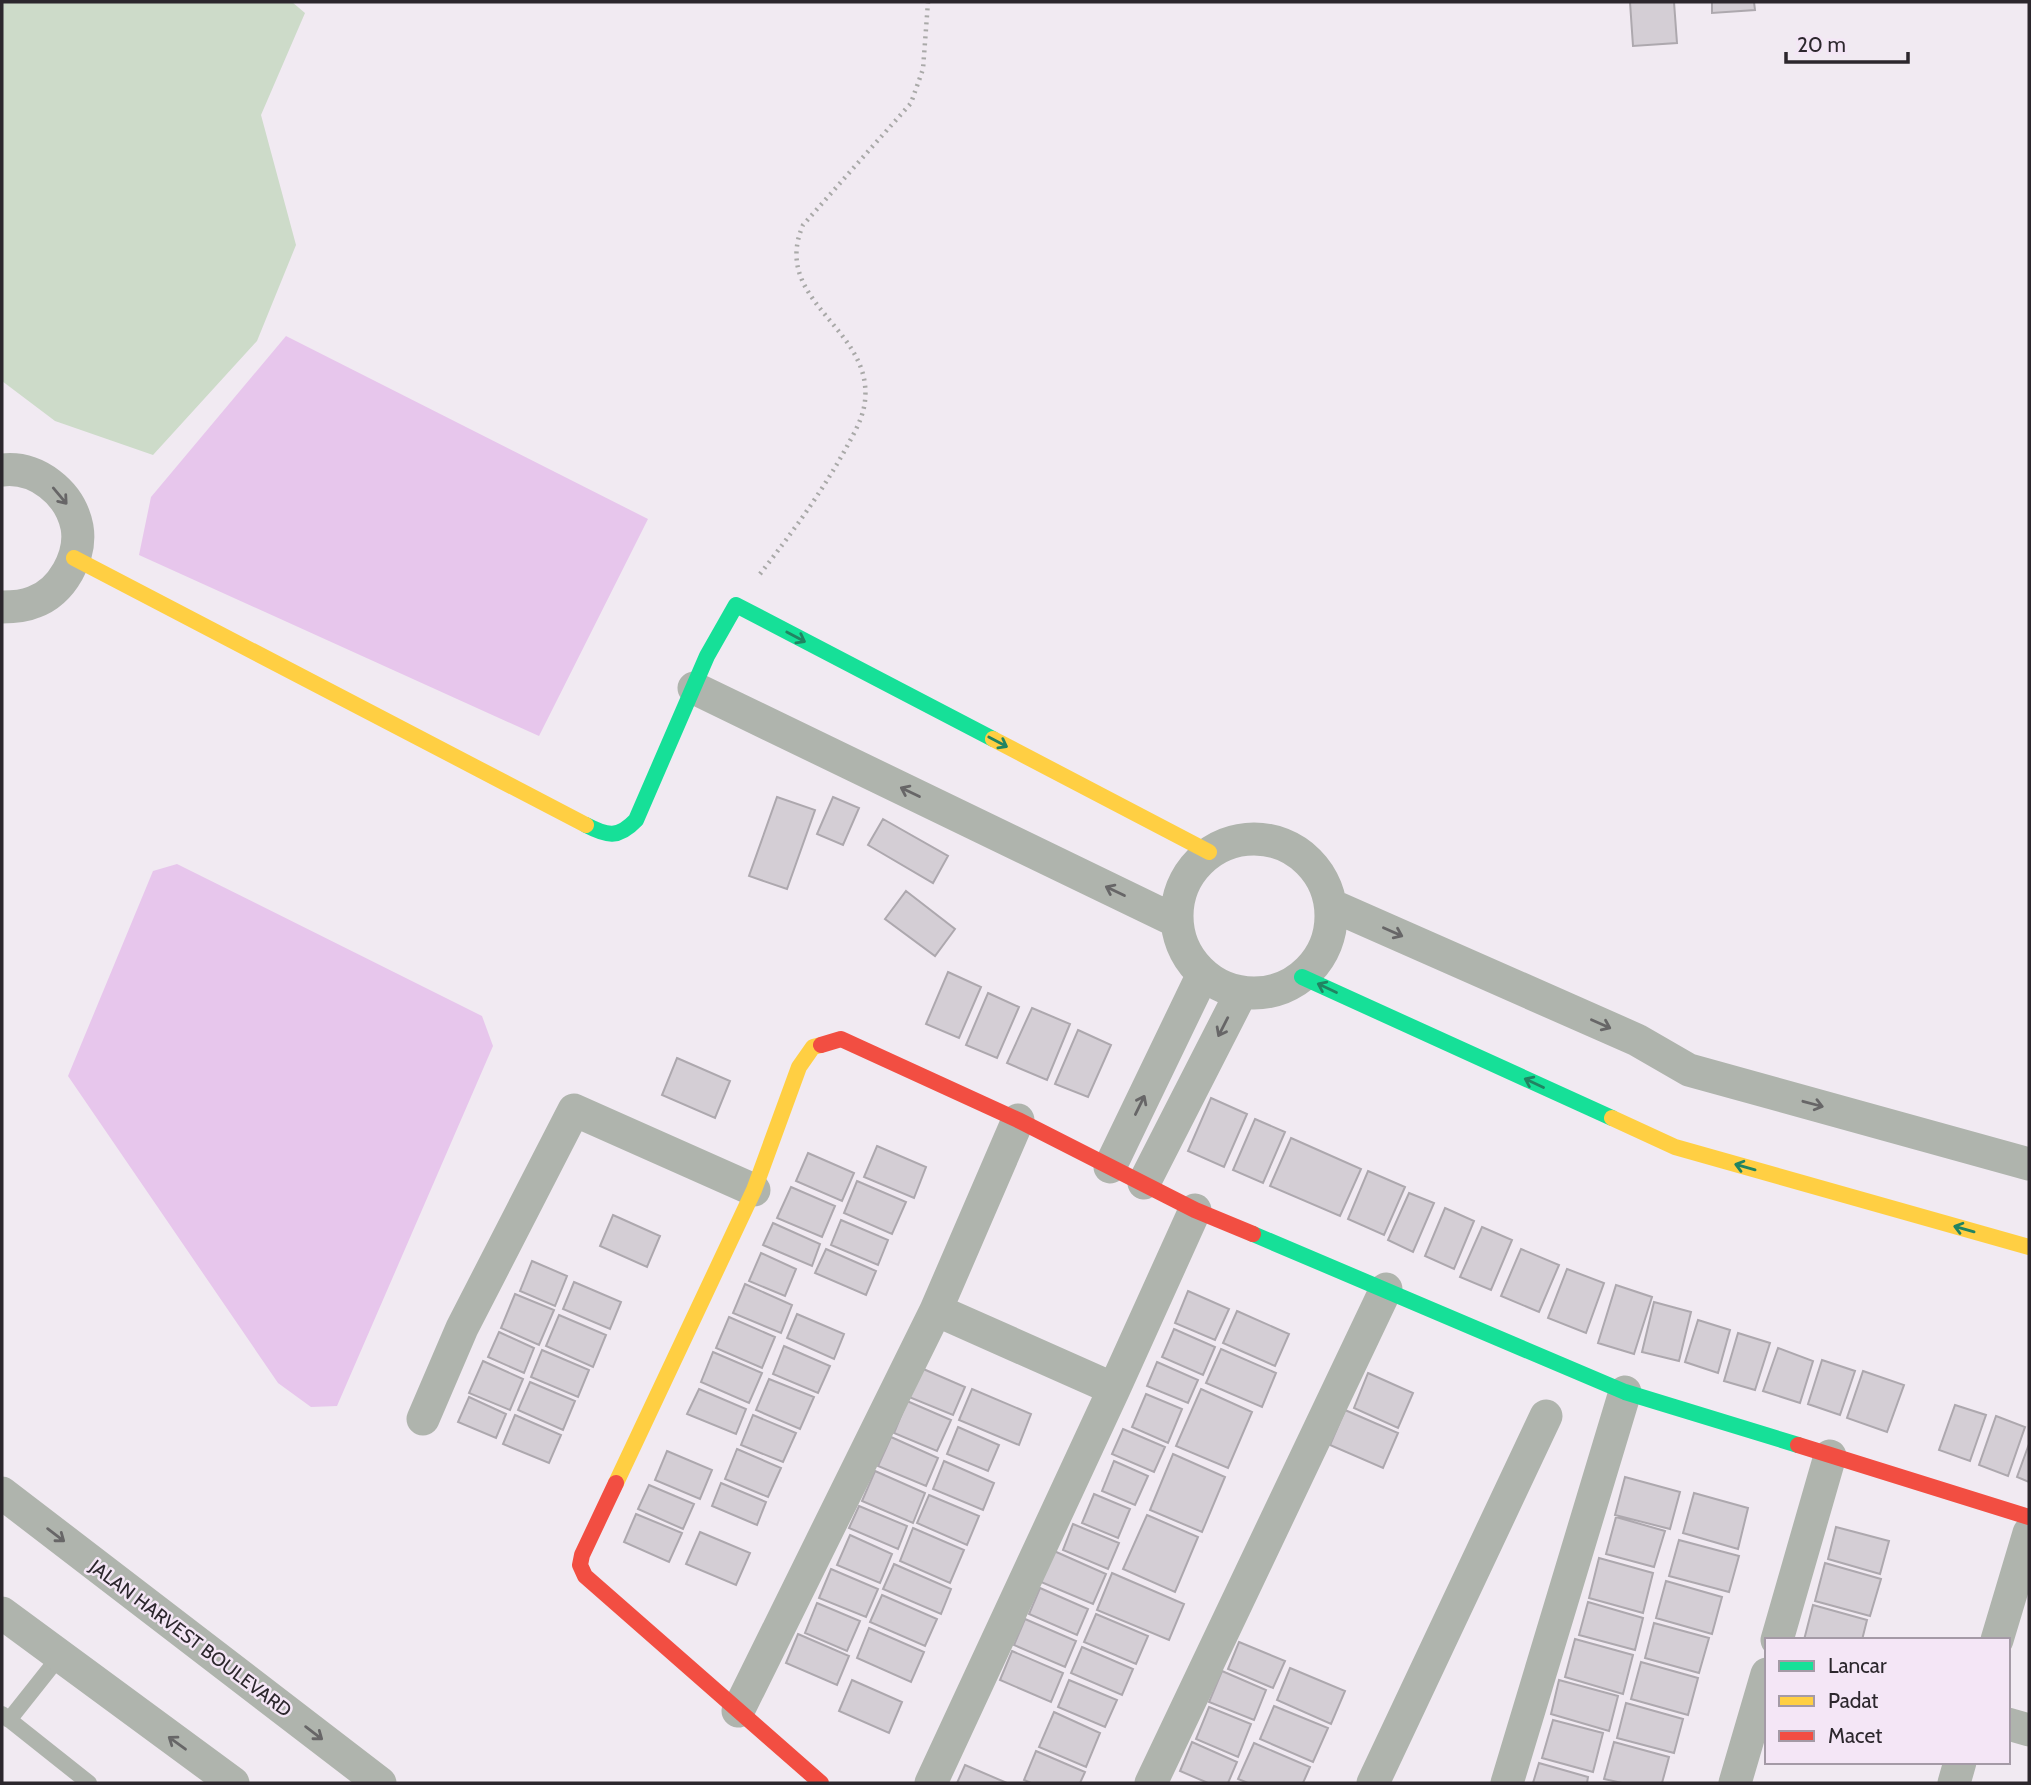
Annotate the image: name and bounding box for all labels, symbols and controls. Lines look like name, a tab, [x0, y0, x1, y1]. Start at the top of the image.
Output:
scale bar	[1786, 21, 1909, 65]
text: 20 m	[1797, 32, 1846, 57]
one-way arrow	[53, 487, 68, 505]
one-way arrow	[785, 630, 806, 644]
one-way arrow	[987, 736, 1008, 749]
one-way arrow	[900, 785, 921, 798]
one-way arrow	[1105, 884, 1126, 897]
one-way arrow	[1382, 926, 1403, 939]
one-way arrow	[1317, 981, 1338, 994]
one-way arrow	[1216, 1016, 1230, 1037]
one-way arrow	[1590, 1018, 1611, 1031]
one-way arrow	[1524, 1076, 1545, 1089]
one-way arrow	[1133, 1095, 1147, 1116]
one-way arrow	[1801, 1099, 1823, 1112]
one-way arrow	[1734, 1159, 1756, 1172]
one-way arrow	[1953, 1221, 1975, 1234]
one-way arrow	[46, 1527, 65, 1542]
street label: JALAN HARVEST BOULEVARD	[84, 1554, 296, 1722]
legend	[1765, 1638, 2010, 1764]
text: Lancar	[1828, 1653, 1887, 1678]
text: Padat	[1828, 1688, 1878, 1713]
text: Macet	[1828, 1723, 1882, 1748]
one-way arrow	[304, 1725, 323, 1740]
one-way arrow	[168, 1736, 187, 1750]

